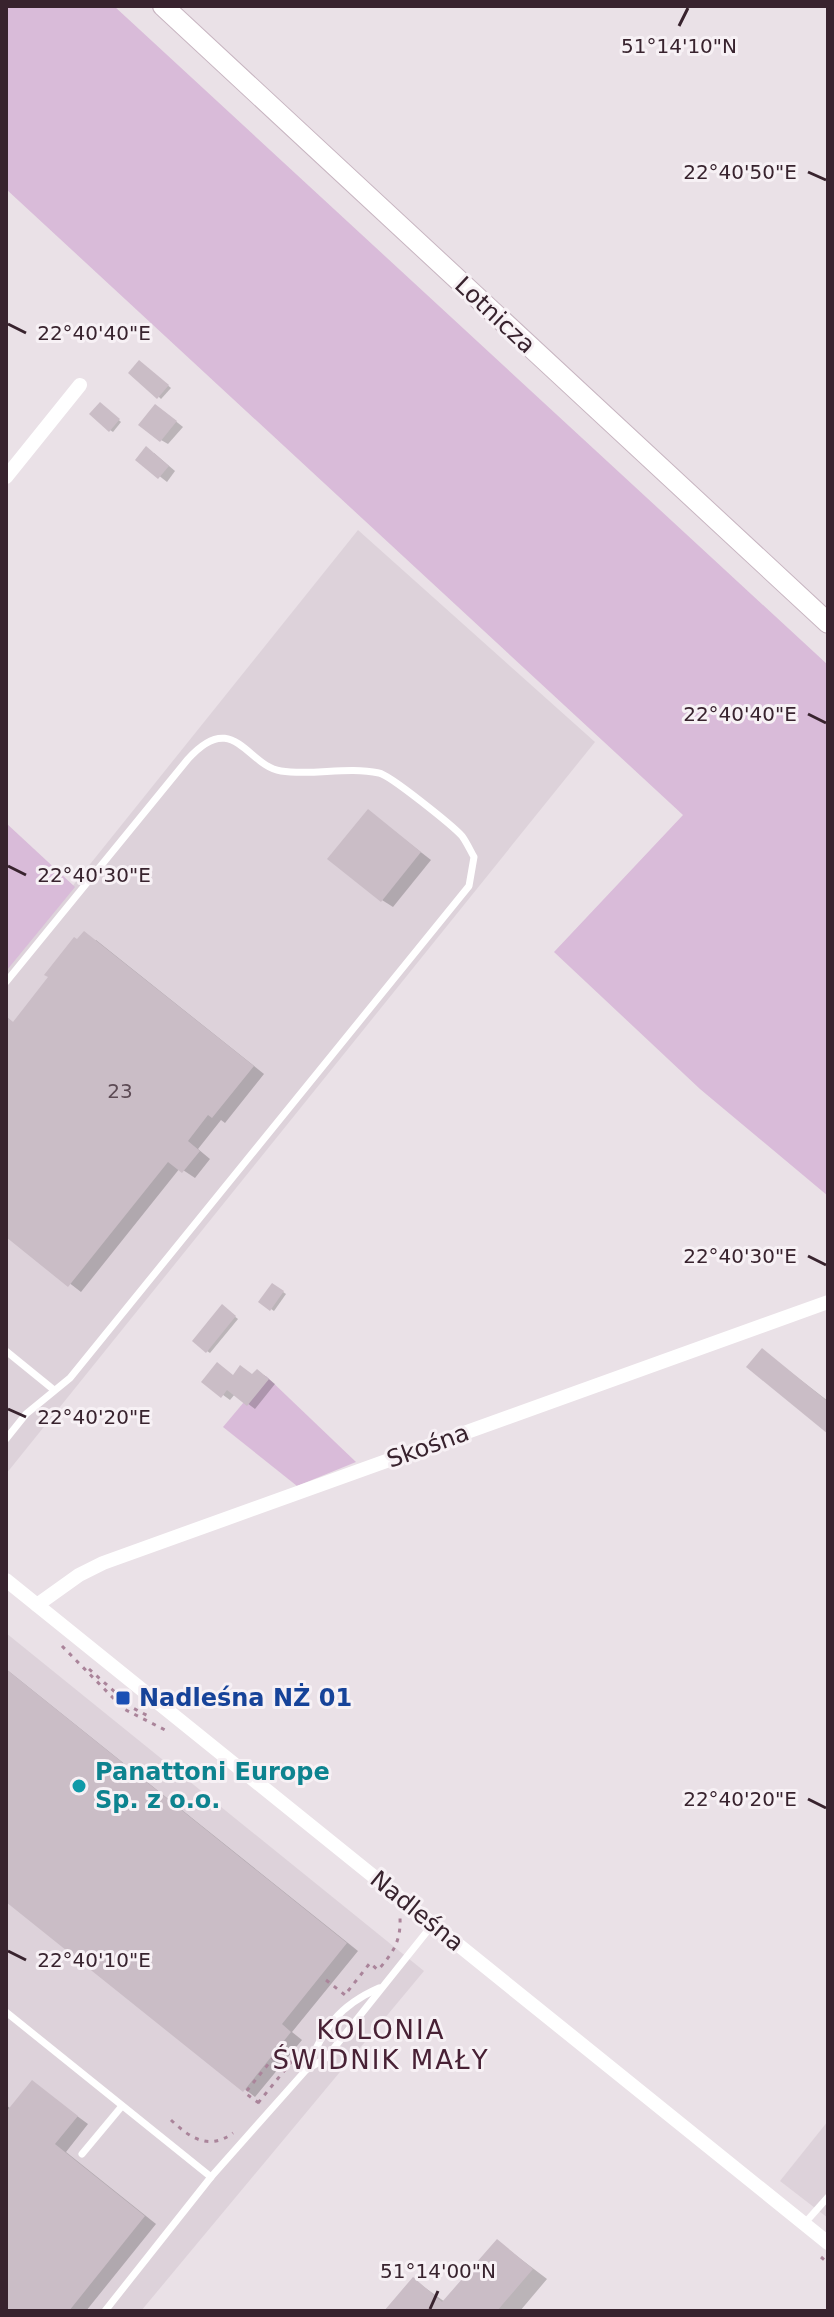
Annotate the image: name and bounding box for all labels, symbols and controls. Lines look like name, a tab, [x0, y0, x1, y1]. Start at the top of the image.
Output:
text: 51°14'10"N	[621, 34, 737, 58]
text: 22°40'50"E	[683, 160, 797, 184]
street label: Lotnicza	[449, 271, 541, 359]
text: 22°40'40"E	[37, 321, 151, 345]
text: 22°40'40"E	[683, 702, 797, 726]
text: 22°40'30"E	[37, 863, 151, 887]
house number: 23	[107, 1079, 133, 1103]
text: 22°40'30"E	[683, 1244, 797, 1268]
text: 22°40'20"E	[37, 1405, 151, 1429]
street label: Skośna	[383, 1418, 473, 1474]
place label: Nadleśna NŻ 01	[139, 1683, 352, 1712]
marker: Nadleśna NŻ 01	[114, 1689, 132, 1707]
place label: Panattoni Europe Sp. z o.o.	[95, 1758, 330, 1814]
marker: Panattoni Europe Sp. z o.o.	[70, 1777, 88, 1795]
text: 22°40'20"E	[683, 1787, 797, 1811]
street label: Nadleśna	[365, 1865, 469, 1957]
text: 22°40'10"E	[37, 1948, 151, 1972]
district label: KOLONIA ŚWIDNIK MAŁY	[272, 2015, 490, 2075]
text: 51°14'00"N	[380, 2259, 496, 2283]

